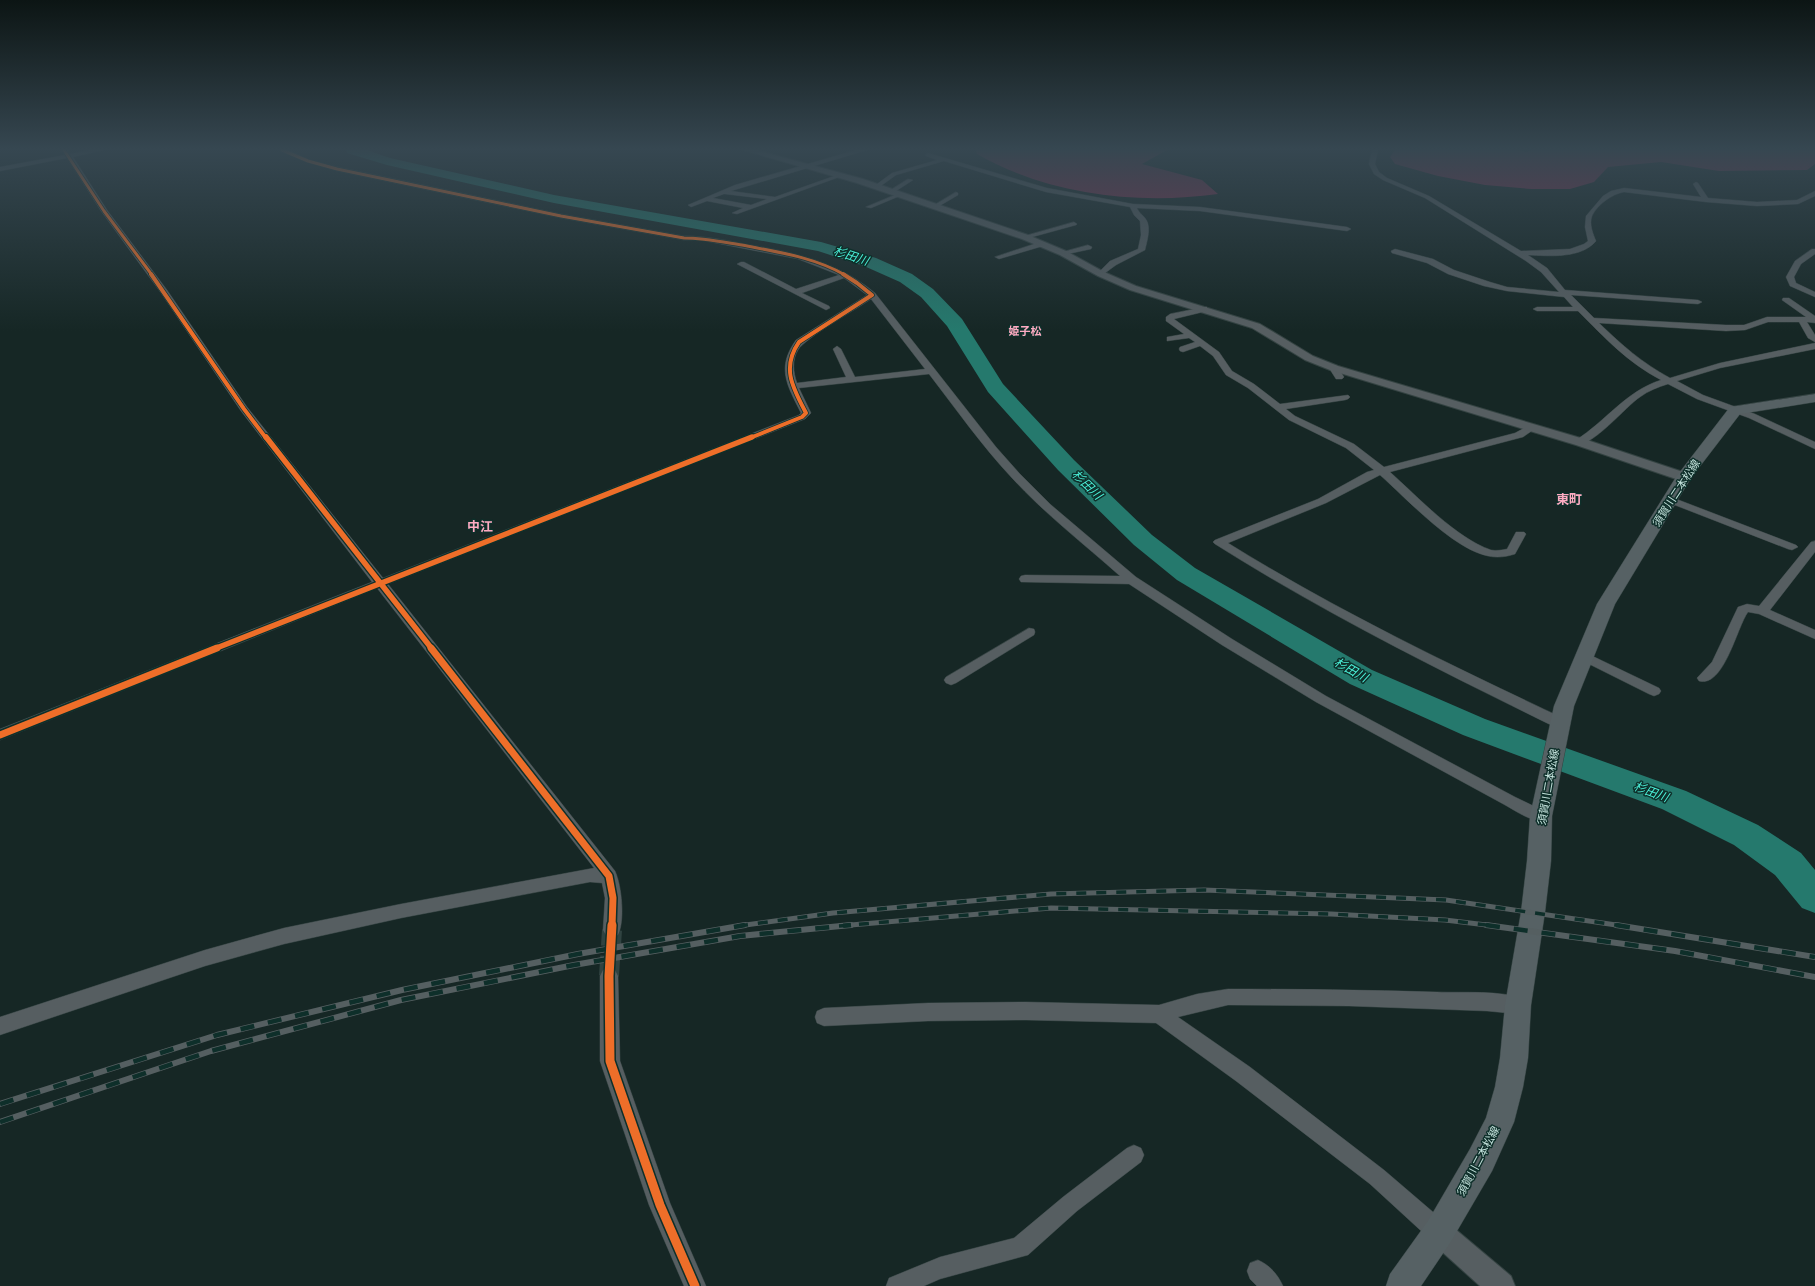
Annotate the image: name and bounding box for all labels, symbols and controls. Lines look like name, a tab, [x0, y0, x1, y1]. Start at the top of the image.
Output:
water label: 杉田川	[832, 243, 872, 269]
district label: 姫子松	[1009, 324, 1042, 338]
street label: 須賀川二本松線	[1649, 457, 1703, 529]
water label: 杉田川	[1069, 467, 1107, 504]
district label: 東町	[1556, 491, 1582, 508]
district label: 中江	[467, 518, 493, 535]
water label: 杉田川	[1332, 654, 1372, 686]
street label: 須賀川二本松線	[1534, 748, 1562, 826]
water label: 杉田川	[1632, 778, 1673, 805]
street label: 須賀川二本松線	[1454, 1124, 1502, 1198]

